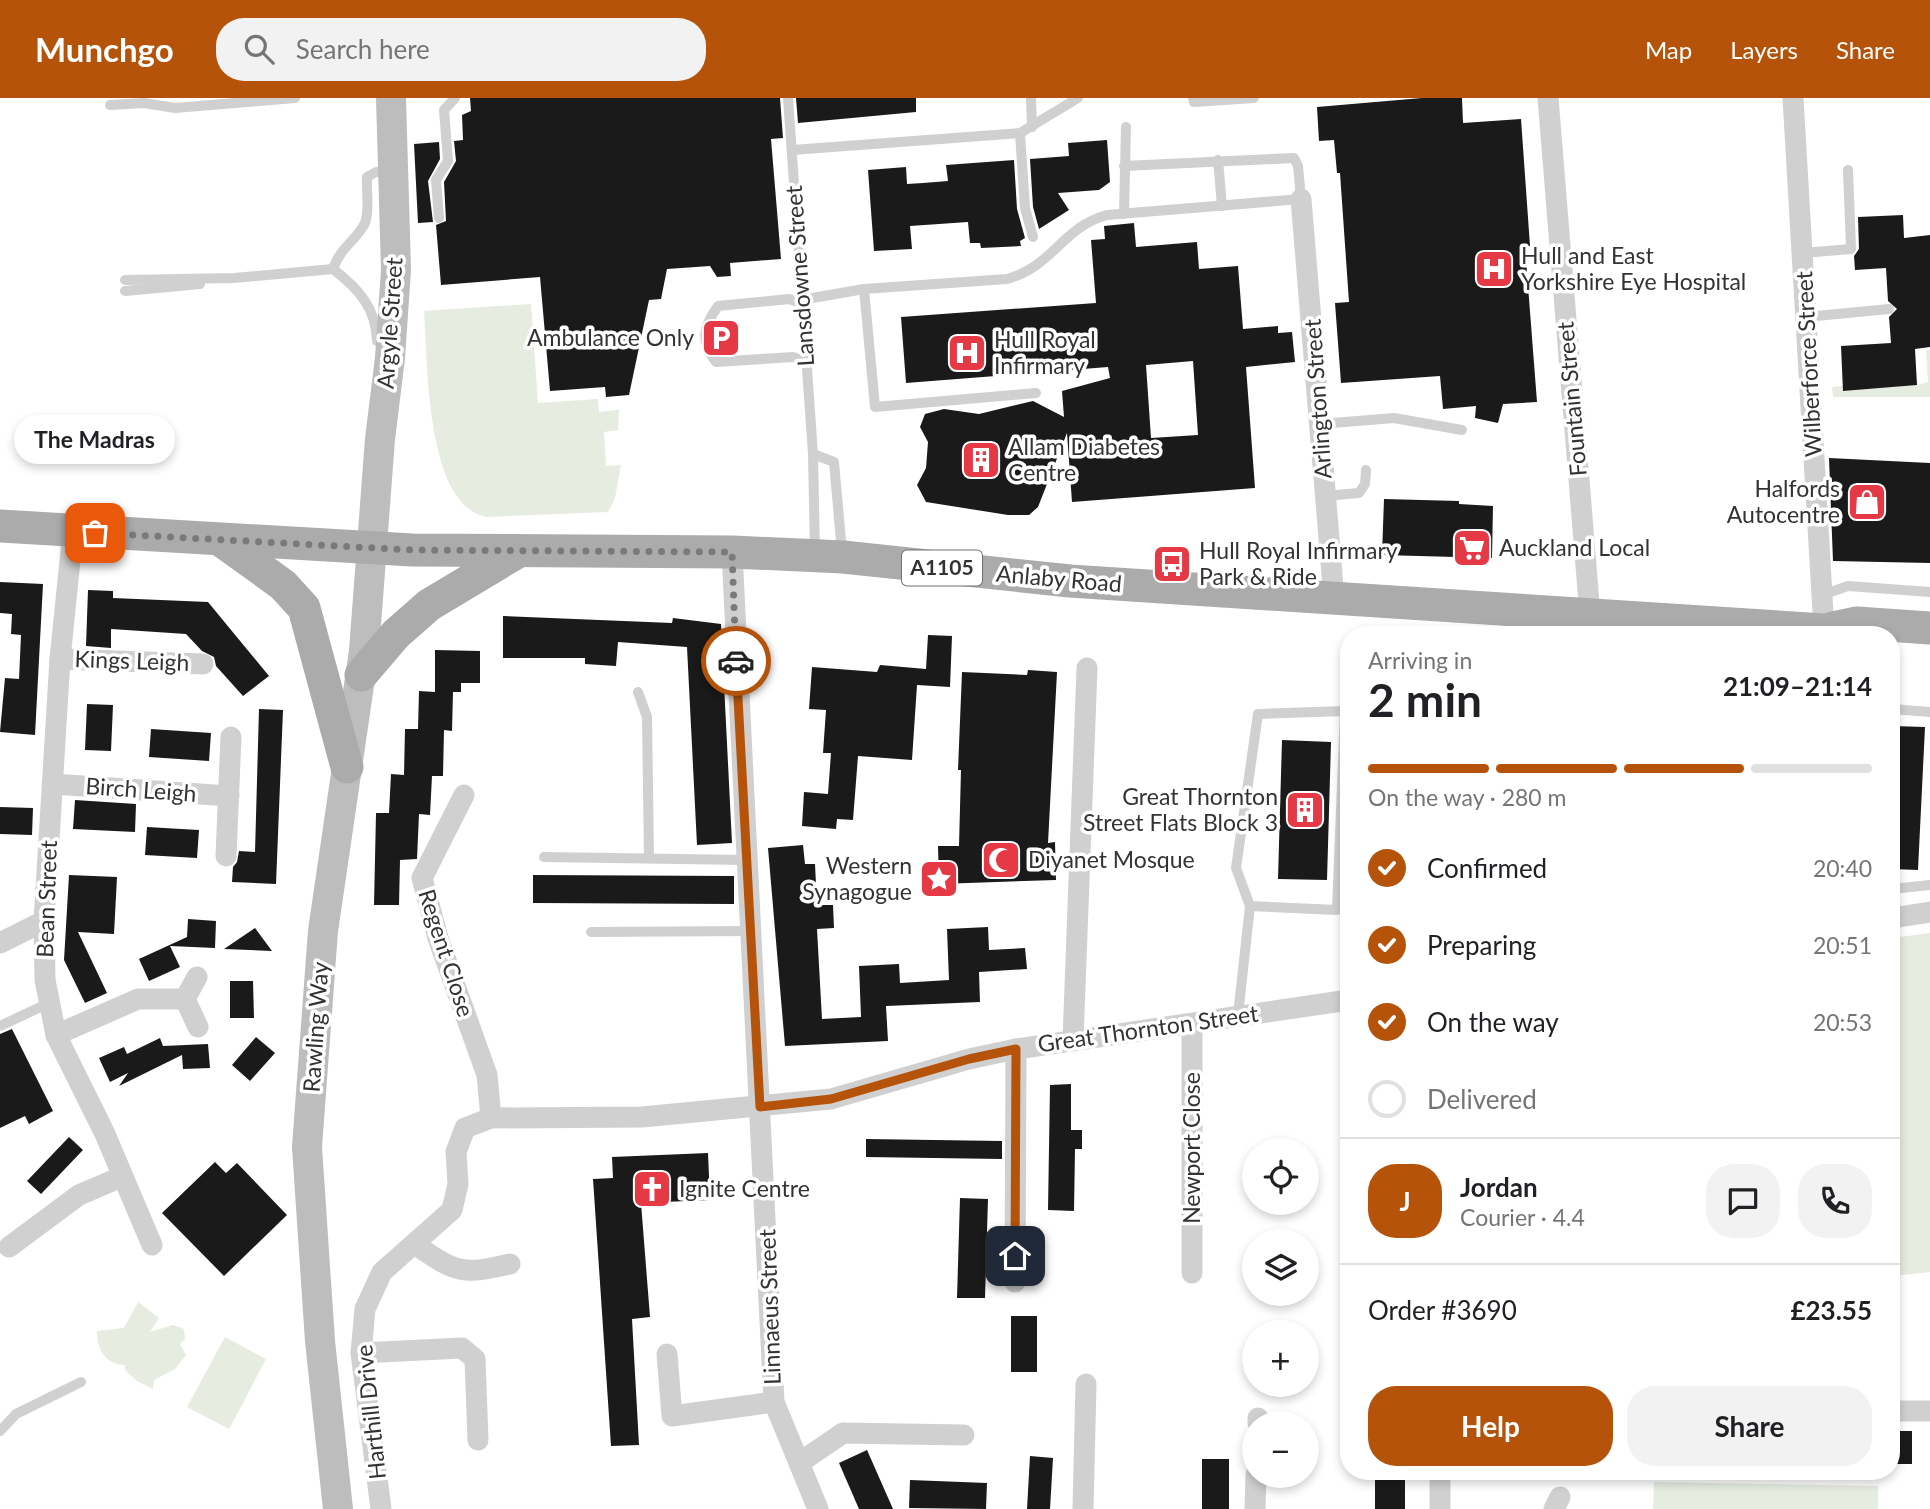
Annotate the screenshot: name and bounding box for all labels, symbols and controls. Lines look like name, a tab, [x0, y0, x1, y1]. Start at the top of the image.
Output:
search box	[216, 18, 706, 81]
text: Munchgo	[35, 29, 174, 69]
icon: search	[240, 30, 278, 68]
text: Search here	[296, 33, 430, 65]
text: Map	[1645, 35, 1692, 64]
text: Layers	[1730, 35, 1798, 64]
text: Share	[1836, 35, 1895, 64]
street label: Lansdowne Street	[779, 184, 819, 367]
place label: Hull and East Yorkshire Eye Hospital	[1521, 241, 1746, 295]
hospital icon: Hull and East Yorkshire Eye Hospital	[1473, 248, 1515, 290]
street label: Argyle Street	[370, 256, 408, 389]
street label: Wilberforce Street	[1789, 270, 1827, 458]
parking icon: Ambulance Only	[700, 317, 742, 359]
street label: Arlington Street	[1297, 317, 1337, 480]
street label: Fountain Street	[1550, 320, 1592, 478]
place label: Ambulance Only	[527, 323, 694, 351]
place label: Hull Royal Infirmary	[994, 325, 1096, 379]
hospital icon: Hull Royal Infirmary	[946, 332, 988, 374]
callout: The Madras	[14, 414, 176, 463]
text: The Madras	[34, 425, 155, 453]
place label: Allam Diabetes Centre	[1008, 432, 1160, 486]
building icon: Allam Diabetes Centre	[960, 439, 1002, 481]
place label: Halfords Autocentre	[1727, 474, 1840, 528]
shop icon: Halfords Autocentre	[1846, 481, 1888, 523]
pin	[65, 503, 125, 563]
icon: bag	[76, 514, 114, 552]
supermarket icon: Auckland Local	[1451, 527, 1493, 569]
place label: Auckland Local	[1499, 533, 1650, 561]
place label: Hull Royal Infirmary Park & Ride	[1199, 536, 1398, 590]
bus stop icon: Hull Royal Infirmary Park & Ride	[1151, 543, 1193, 585]
road number: A1105	[902, 550, 982, 586]
street label: Anlaby Road	[995, 559, 1123, 597]
courier	[701, 626, 771, 696]
icon: car	[717, 642, 755, 680]
street label: Kings Leigh	[74, 644, 190, 676]
text: Arriving in	[1368, 646, 1472, 674]
text: 21:09–21:14	[1723, 670, 1872, 702]
text: 2 min	[1368, 672, 1482, 727]
street label: Birch Leigh	[85, 771, 198, 807]
place label: Great Thornton Street Flats Block 3	[1083, 782, 1278, 836]
text: On the way · 280 m	[1368, 783, 1567, 811]
building icon: Great Thornton Street Flats Block 3	[1284, 789, 1326, 831]
street label: Bean Street	[30, 839, 62, 958]
mosque icon: Diyanet Mosque	[980, 839, 1022, 881]
place label: Diyanet Mosque	[1028, 845, 1195, 873]
icon: check	[1368, 849, 1406, 887]
place label: Western Synagogue	[802, 851, 912, 905]
text: Confirmed	[1427, 852, 1547, 884]
text: 20:40	[1813, 854, 1872, 882]
place icon: Western Synagogue	[918, 858, 960, 900]
street label: Regent Close	[413, 885, 481, 1020]
icon: check	[1368, 926, 1406, 964]
text: Preparing	[1427, 929, 1536, 961]
text: 20:51	[1813, 931, 1872, 959]
street label: Rawling Way	[296, 961, 334, 1093]
street label: Great Thornton Street	[1036, 999, 1261, 1057]
icon: check	[1368, 1003, 1406, 1041]
text: On the way	[1427, 1006, 1559, 1038]
text: 20:53	[1813, 1008, 1872, 1036]
street label: Newport Close	[1177, 1072, 1205, 1224]
text: Delivered	[1427, 1083, 1537, 1115]
map controls	[1242, 1138, 1319, 1488]
button: locate	[1242, 1138, 1319, 1215]
button: chat	[1706, 1164, 1780, 1238]
button: phone	[1798, 1164, 1872, 1238]
church icon: Ignite Centre	[631, 1168, 673, 1210]
text: Jordan	[1460, 1171, 1538, 1203]
place label: Ignite Centre	[679, 1174, 810, 1202]
text: J	[1399, 1185, 1411, 1217]
text: Courier · 4.4	[1460, 1203, 1585, 1231]
pin	[985, 1226, 1045, 1286]
street label: Linnaeus Street	[752, 1228, 786, 1385]
button: layers	[1242, 1229, 1319, 1306]
icon: home	[996, 1237, 1034, 1275]
text: Order #3690	[1368, 1294, 1517, 1326]
text: £23.55	[1790, 1294, 1872, 1326]
button: +	[1242, 1320, 1319, 1397]
street label: Harthill Drive	[349, 1343, 391, 1481]
button: Help	[1368, 1386, 1613, 1466]
button: Share	[1627, 1386, 1872, 1466]
button: −	[1242, 1411, 1319, 1488]

